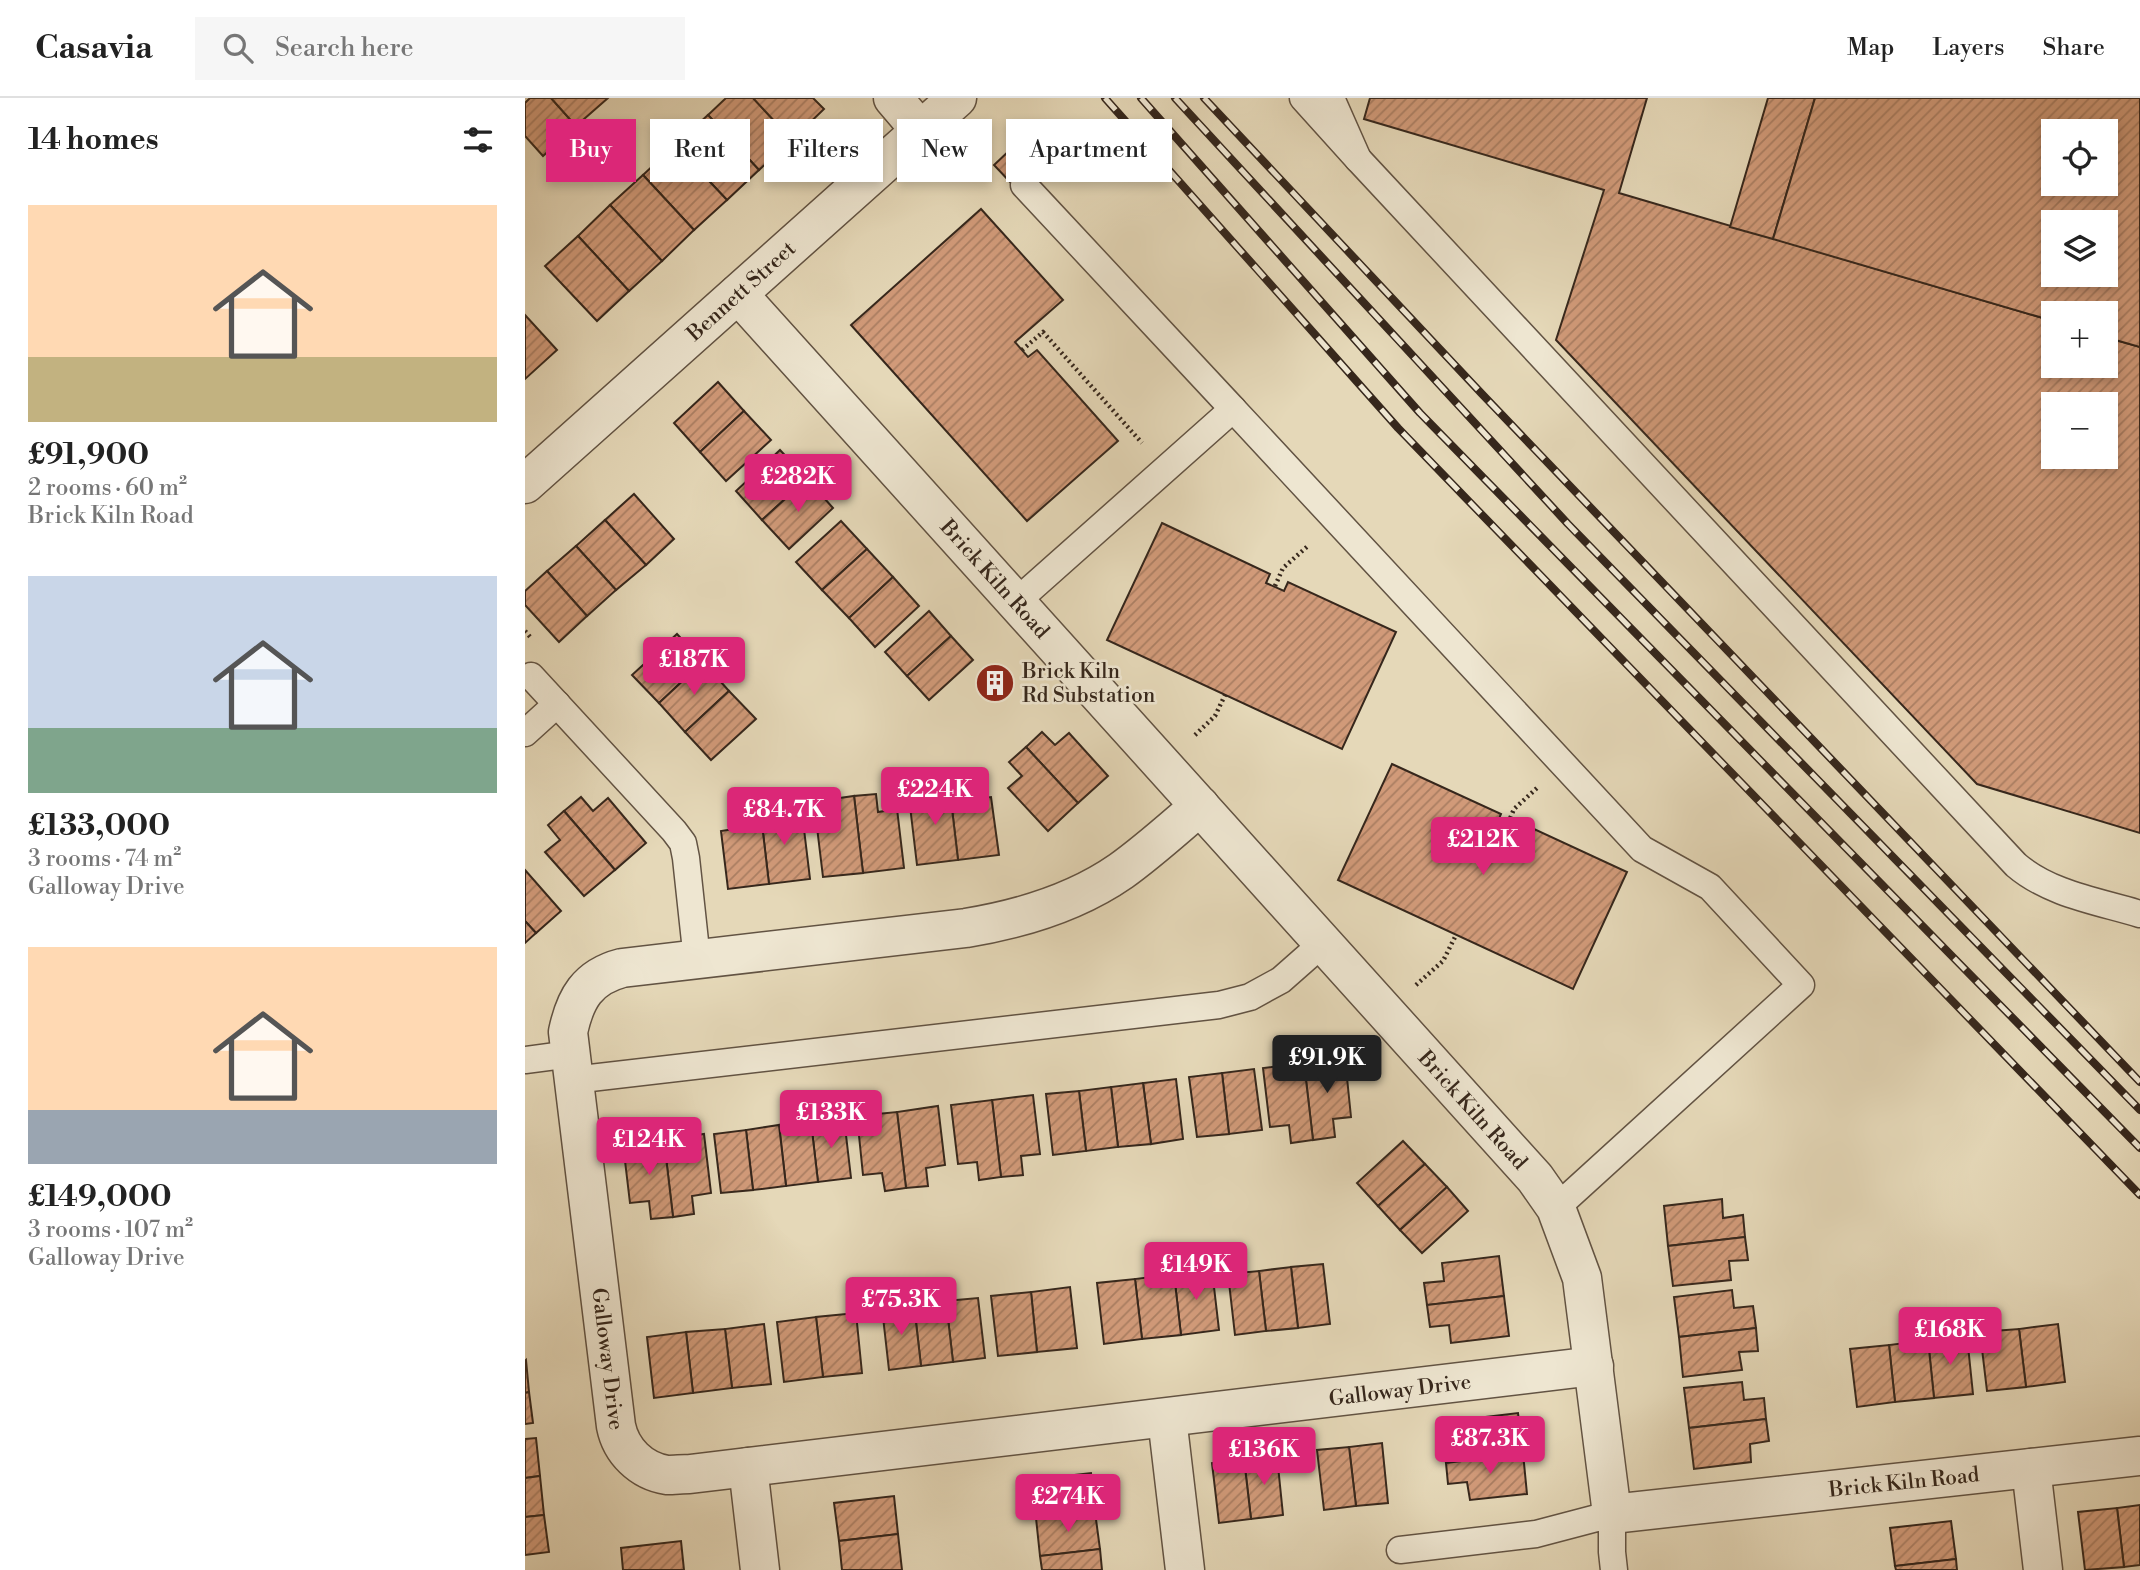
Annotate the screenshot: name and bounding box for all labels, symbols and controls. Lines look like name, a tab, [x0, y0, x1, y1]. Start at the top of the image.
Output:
search box	[195, 17, 685, 80]
text: Casavia	[35, 28, 153, 69]
icon: search	[219, 29, 257, 67]
text: Search here	[275, 32, 414, 64]
text: Map	[1847, 33, 1894, 63]
text: Layers	[1932, 33, 2004, 63]
text: Share	[2042, 33, 2105, 63]
chip: Buy	[546, 119, 636, 182]
chip: Rent	[650, 119, 750, 182]
chip: Filters	[764, 119, 883, 182]
chip: New	[897, 119, 992, 182]
chip: Apartment	[1006, 119, 1172, 182]
map controls	[2041, 119, 2118, 469]
button: locate	[2041, 119, 2118, 196]
text: 14 homes	[28, 121, 159, 159]
icon: filters	[459, 121, 497, 159]
button: layers	[2041, 210, 2118, 287]
street label: Bennett Street	[681, 236, 802, 348]
icon: home	[200, 251, 326, 377]
button: +	[2041, 301, 2118, 378]
button: −	[2041, 392, 2118, 469]
text: £91,900	[28, 436, 149, 474]
pin: £282K	[749, 454, 847, 514]
text: £282K	[761, 463, 835, 491]
text: 2 rooms · 60 m²	[28, 474, 187, 502]
text: Brick Kiln Road	[28, 502, 193, 530]
street label: Brick Kiln Road	[933, 514, 1055, 645]
icon: home	[200, 622, 326, 748]
pin: £187K	[645, 638, 743, 697]
text: £187K	[659, 646, 729, 674]
place label: Brick Kiln Rd Substation	[1021, 659, 1156, 709]
building icon: Brick Kiln Rd Substation	[974, 662, 1016, 704]
pin: £224K	[886, 768, 984, 827]
text: £224K	[897, 776, 973, 804]
pin: £84.7K	[727, 788, 841, 847]
text: £84.7K	[743, 796, 825, 824]
text: £133,000	[28, 807, 170, 845]
pin: £212K	[1434, 818, 1532, 877]
text: £212K	[1447, 826, 1519, 854]
text: 3 rooms · 74 m²	[28, 845, 181, 873]
text: Galloway Drive	[28, 873, 185, 901]
icon: home	[200, 993, 326, 1119]
pin: £91.9K	[1270, 1035, 1384, 1095]
text: £91.9K	[1288, 1044, 1366, 1072]
street label: Brick Kiln Road	[1411, 1045, 1533, 1176]
pin: £133K	[782, 1090, 880, 1150]
text: £133K	[796, 1099, 866, 1127]
pin: £124K	[600, 1118, 698, 1177]
text: £124K	[613, 1126, 685, 1154]
text: £149,000	[28, 1178, 172, 1216]
text: 3 rooms · 107 m²	[28, 1216, 193, 1244]
pin: £149K	[1147, 1242, 1245, 1302]
text: Galloway Drive	[28, 1244, 185, 1272]
text: £149K	[1160, 1251, 1232, 1279]
pin: £75.3K	[844, 1278, 958, 1337]
text: £75.3K	[862, 1286, 940, 1314]
street label: Galloway Drive	[585, 1287, 629, 1432]
pin: £168K	[1901, 1308, 1999, 1367]
text: £168K	[1915, 1316, 1985, 1344]
street label: Galloway Drive	[1328, 1369, 1473, 1413]
pin: £87.3K	[1433, 1416, 1547, 1476]
text: £87.3K	[1451, 1425, 1529, 1453]
pin: £136K	[1215, 1428, 1313, 1487]
text: £136K	[1229, 1436, 1299, 1464]
street label: Brick Kiln Road	[1827, 1462, 1981, 1504]
pin: £274K	[1019, 1474, 1117, 1534]
text: £274K	[1031, 1483, 1105, 1511]

